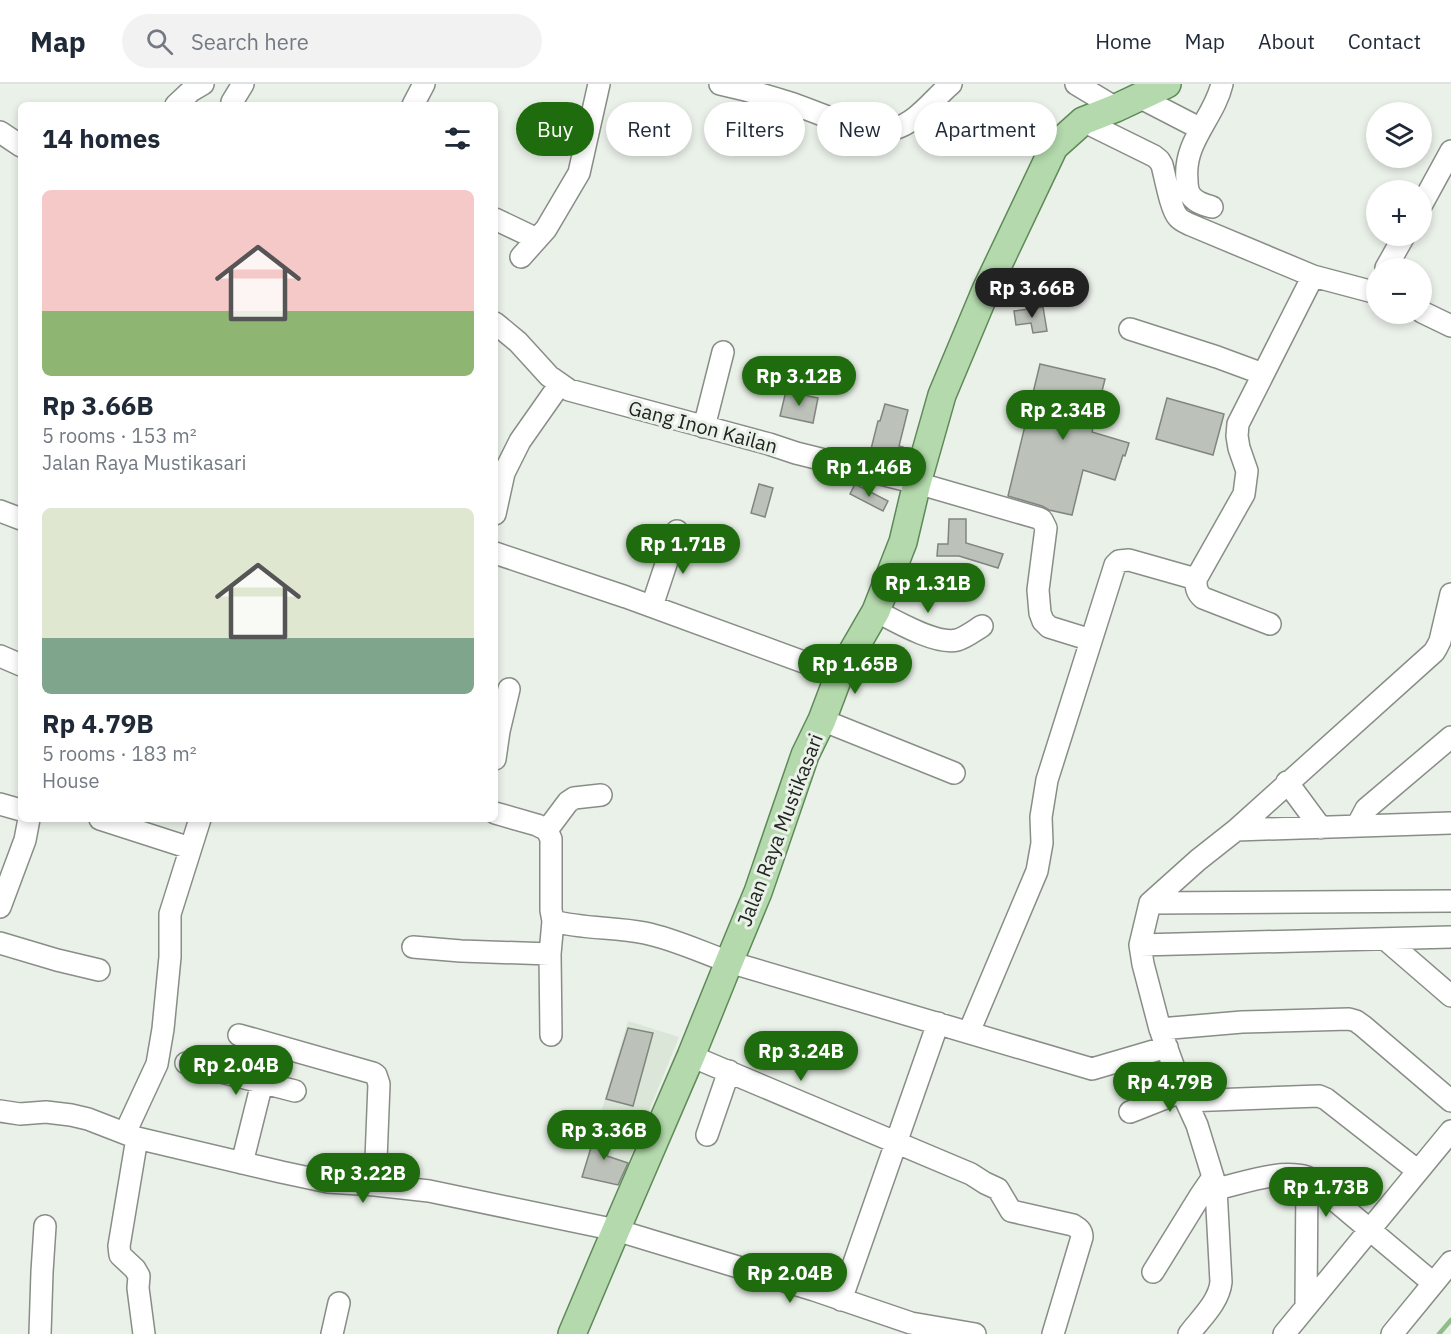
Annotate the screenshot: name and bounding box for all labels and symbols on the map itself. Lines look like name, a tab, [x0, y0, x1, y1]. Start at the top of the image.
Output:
pin: Rp 3.66B	[970, 268, 1094, 319]
pin: Rp 3.12B	[737, 356, 861, 407]
pin: Rp 2.34B	[1001, 390, 1125, 441]
street label: Gang Inon Kailan	[626, 394, 781, 459]
pin: Rp 1.46B	[807, 447, 931, 498]
pin: Rp 1.71B	[621, 524, 745, 575]
pin: Rp 1.31B	[866, 563, 990, 614]
pin: Rp 1.65B	[793, 644, 917, 695]
street label: Jalan Raya Mustikasari	[730, 730, 829, 930]
pin: Rp 3.24B	[739, 1031, 863, 1082]
pin: Rp 2.04B	[174, 1045, 298, 1096]
pin: Rp 4.79B	[1108, 1062, 1232, 1113]
pin: Rp 3.36B	[542, 1110, 666, 1161]
pin: Rp 3.22B	[301, 1153, 425, 1204]
pin: Rp 1.73B	[1264, 1167, 1388, 1218]
pin: Rp 2.04B	[728, 1253, 852, 1304]

